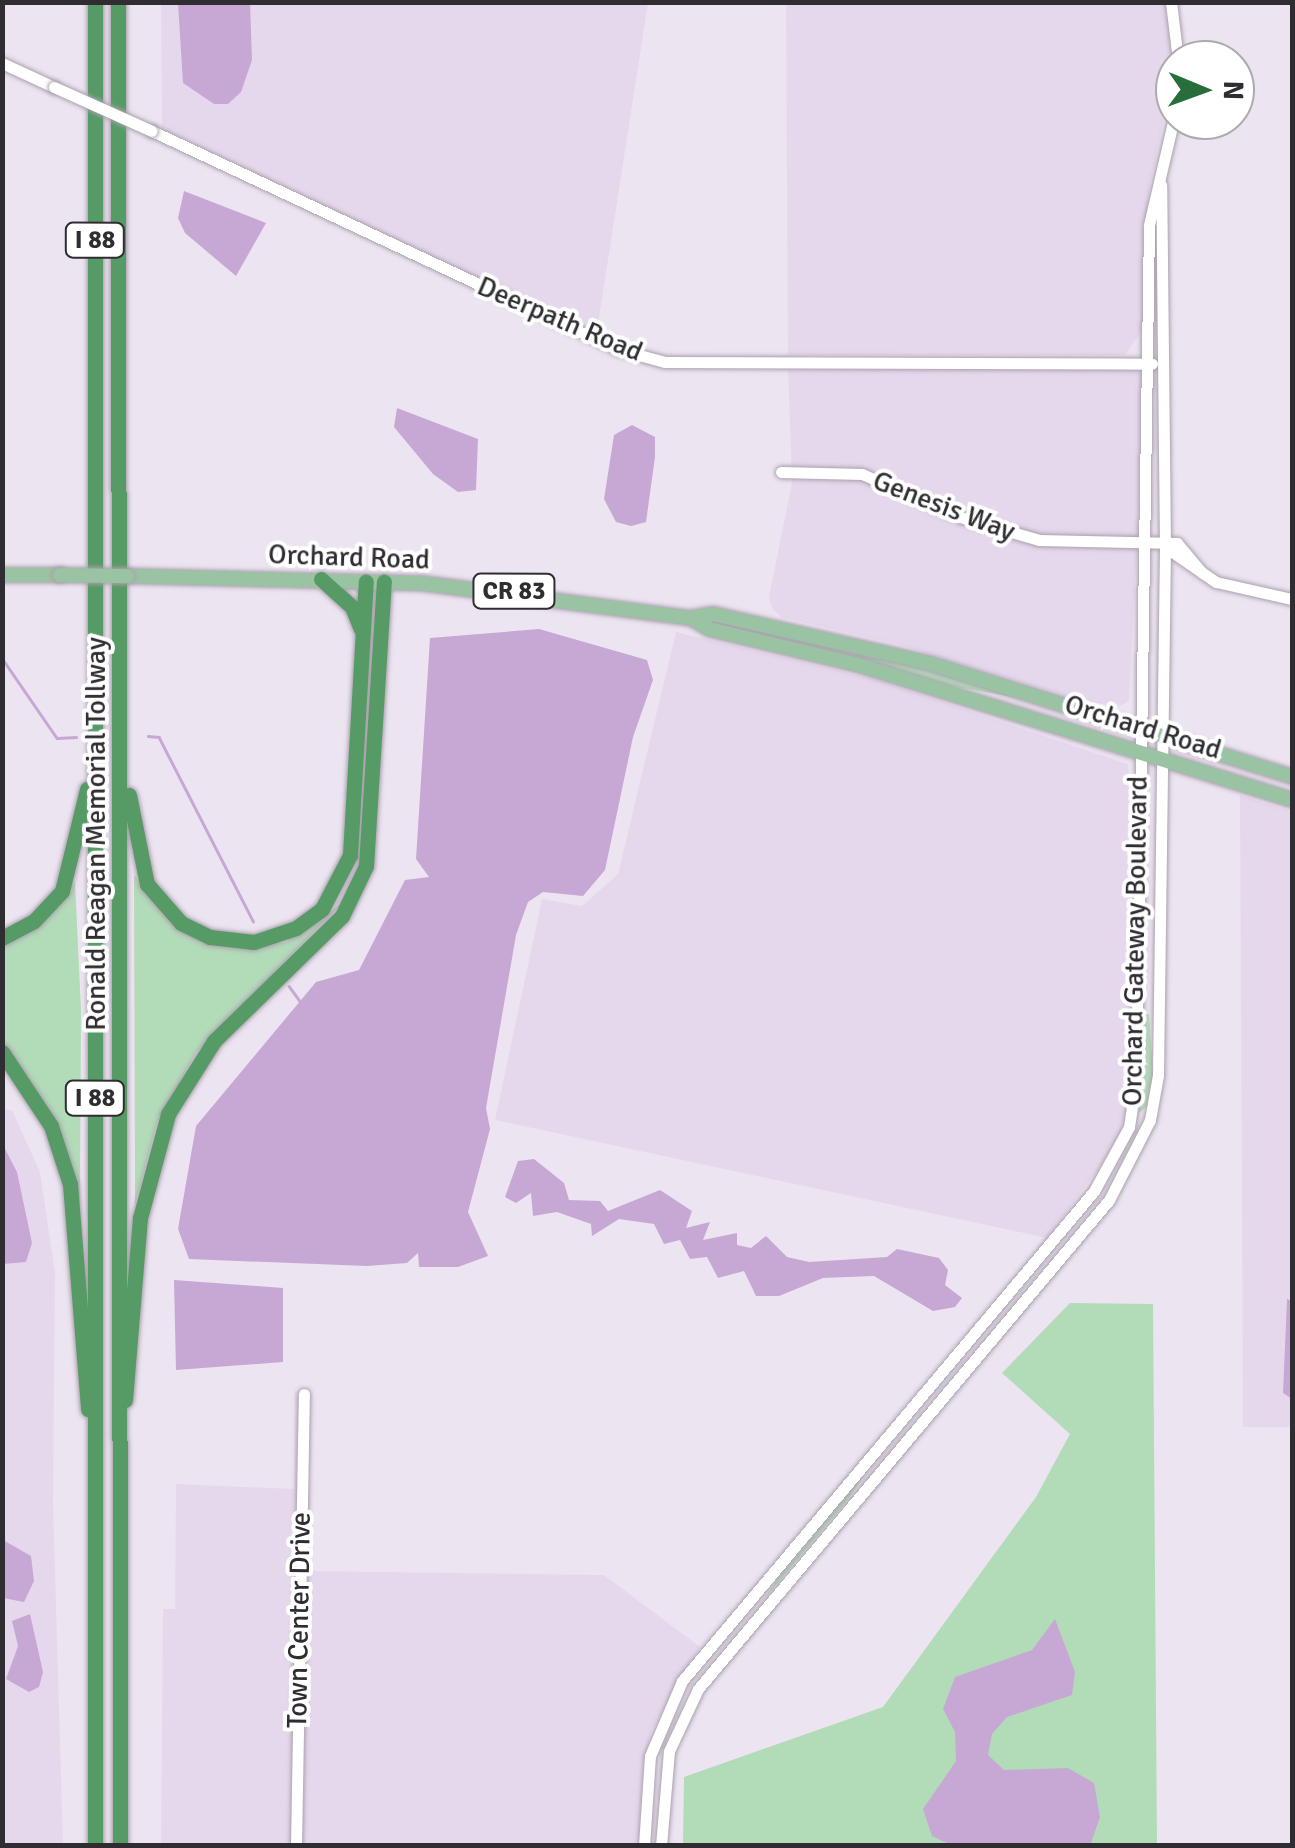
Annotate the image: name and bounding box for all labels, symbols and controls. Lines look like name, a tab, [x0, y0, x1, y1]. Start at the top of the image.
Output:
north arrow	[1155, 40, 1255, 140]
text: N	[1216, 80, 1250, 101]
road number: I 88	[62, 220, 128, 260]
street label: Deerpath Road	[472, 269, 648, 369]
street label: Genesis Way	[868, 464, 1020, 548]
street label: Orchard Road	[268, 537, 430, 577]
road number: CR 83	[472, 571, 556, 611]
street label: Ronald Reagan Memorial Tollway	[79, 637, 113, 1031]
street label: Orchard Road	[1061, 687, 1225, 767]
street label: Orchard Gateway Boulevard	[1115, 776, 1155, 1106]
road number: I 88	[62, 1078, 128, 1118]
street label: Town Center Drive	[280, 1512, 318, 1728]

